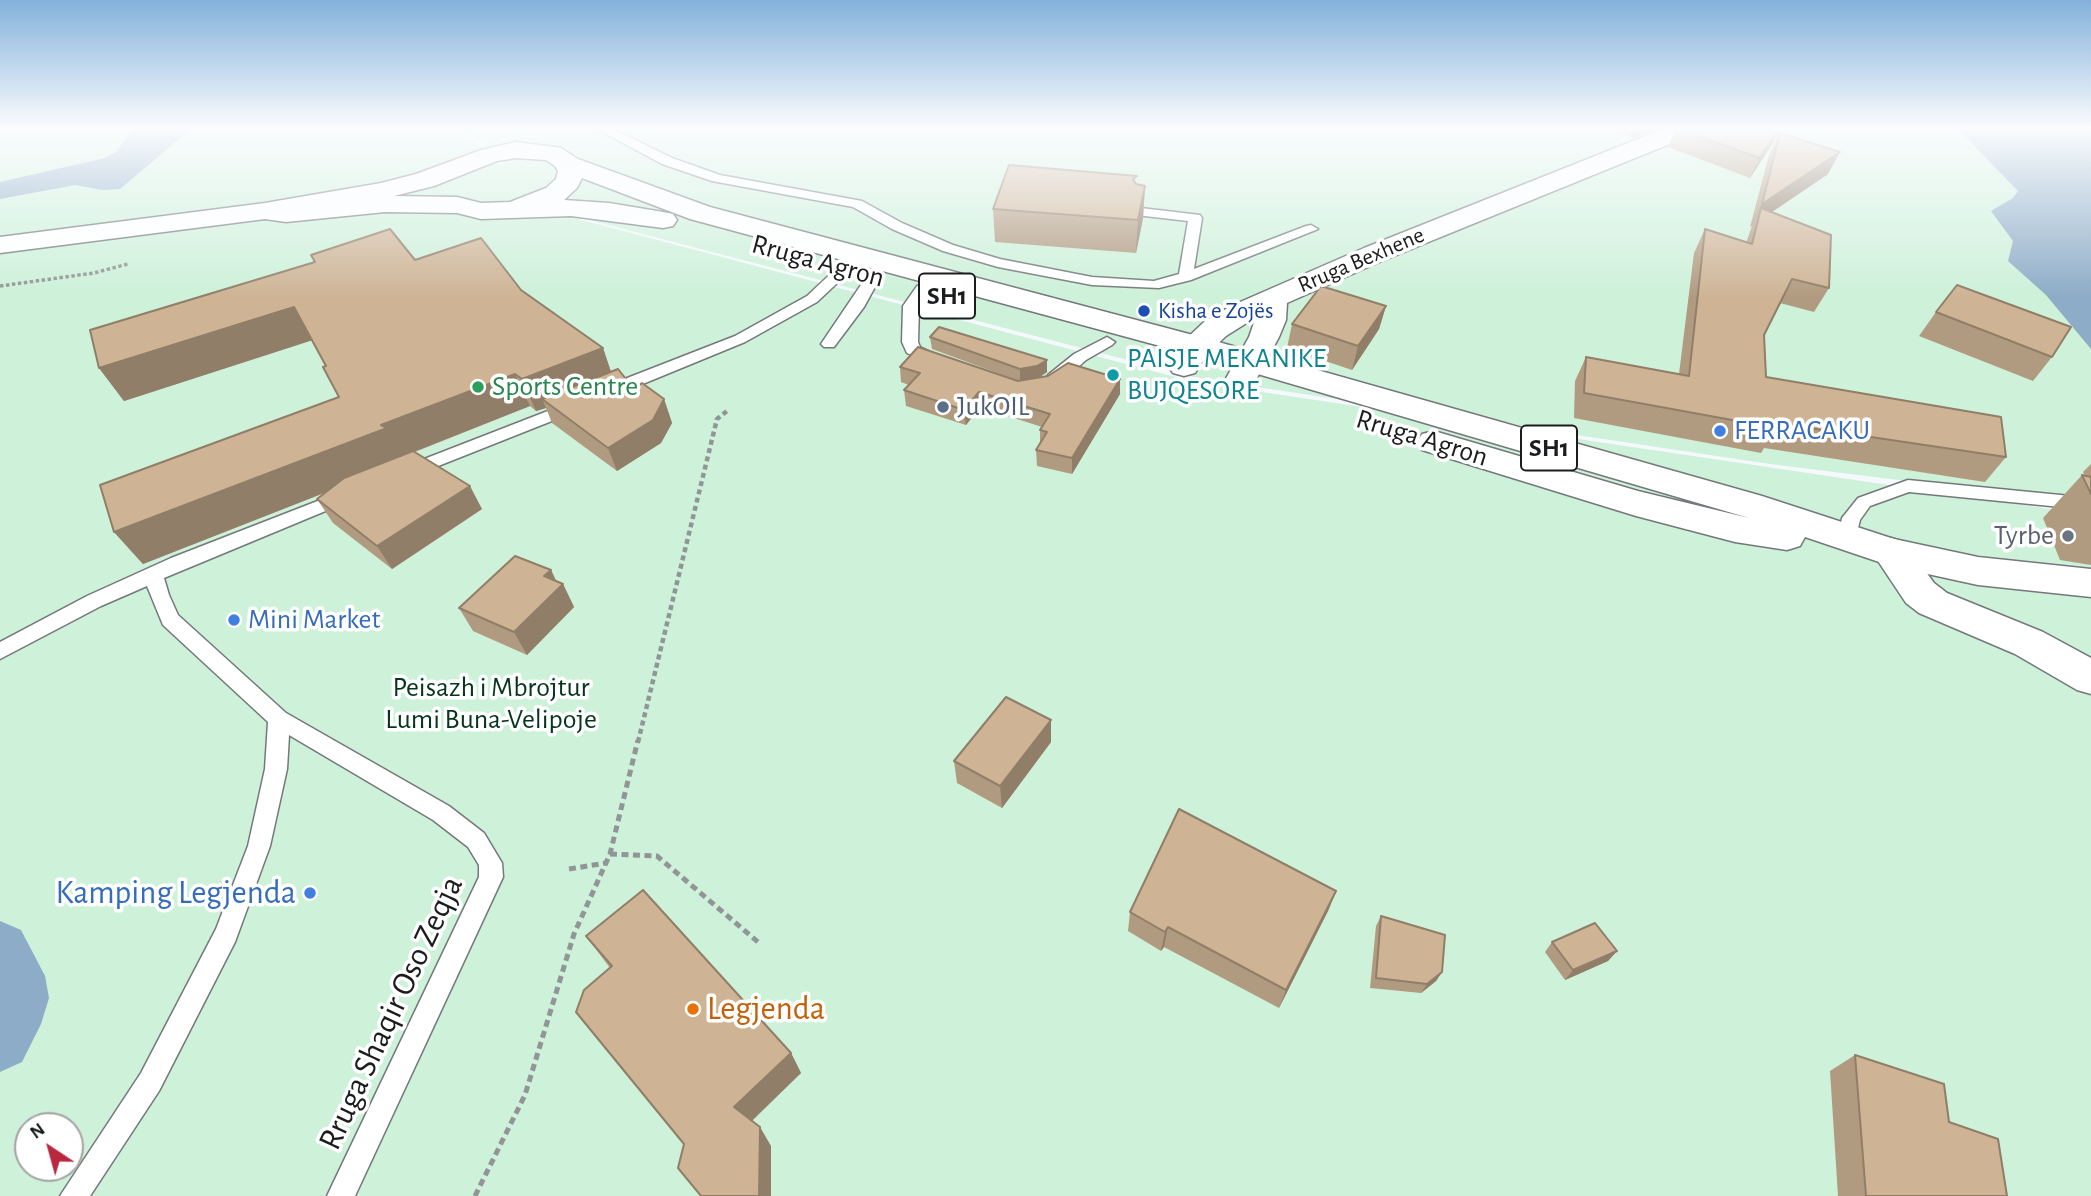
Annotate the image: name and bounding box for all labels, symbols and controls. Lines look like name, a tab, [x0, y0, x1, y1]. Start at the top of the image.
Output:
street label: Rruga Bexhene	[1294, 221, 1428, 299]
street label: Rruga Agron	[748, 227, 888, 295]
road number: SH1	[919, 274, 975, 318]
place label: Kisha e Zojës	[1158, 297, 1273, 325]
marker: Kisha e Zojës	[1136, 303, 1152, 319]
place label: PAISJE MEKANIKE BUJQESORE	[1127, 342, 1326, 408]
marker: PAISJE MEKANIKE BUJQESORE	[1105, 367, 1121, 383]
place label: Sports Centre	[492, 370, 638, 404]
marker: Sports Centre	[470, 379, 486, 395]
place label: JukOIL	[957, 390, 1029, 424]
marker: JukOIL	[935, 399, 951, 415]
street label: Rruga Agron	[1352, 402, 1492, 474]
place label: FERRACAKU	[1734, 414, 1870, 448]
marker: FERRACAKU	[1712, 423, 1728, 439]
road number: SH1	[1521, 426, 1577, 470]
place label: Tyrbe	[1994, 519, 2054, 553]
marker: Tyrbe	[2060, 528, 2076, 544]
place label: Mini Market	[248, 603, 380, 637]
marker: Mini Market	[226, 612, 242, 628]
park label: Peisazh i Mbrojtur Lumi Buna-Velipoje	[385, 671, 597, 737]
street label: Rruga Shaqir Oso Zeqja	[310, 870, 472, 1156]
place label: Kamping Legjenda	[56, 873, 296, 913]
marker: Kamping Legjenda	[302, 885, 318, 901]
place label: Legjenda	[707, 989, 825, 1029]
marker: Legjenda	[685, 1001, 701, 1017]
north arrow	[14, 1112, 84, 1182]
text: N	[27, 1120, 48, 1143]

